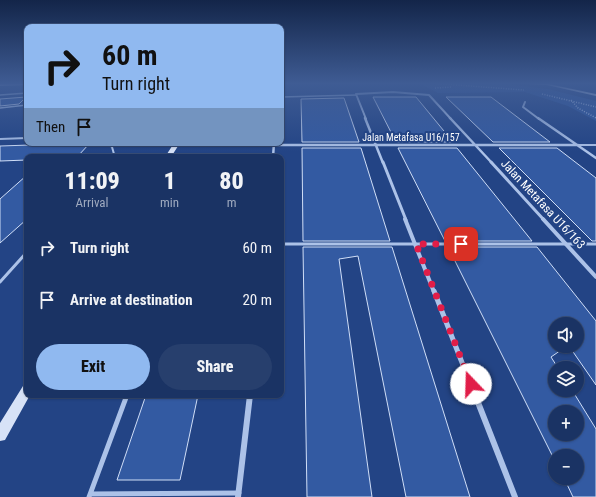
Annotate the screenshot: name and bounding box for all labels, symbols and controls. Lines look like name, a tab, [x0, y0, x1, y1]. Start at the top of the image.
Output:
text: 60 m	[102, 39, 158, 72]
icon: right	[36, 40, 88, 92]
text: Turn right	[102, 73, 170, 94]
icon: arrive	[73, 116, 95, 138]
text: Then	[36, 118, 65, 136]
street label: Jalan Metafasa U16/157	[362, 132, 460, 143]
street label: Jalan Metafasa U16/163	[498, 156, 588, 252]
text: 11:09	[64, 167, 120, 195]
text: 1	[163, 167, 176, 195]
text: 80	[219, 167, 244, 195]
text: Arrival	[75, 195, 109, 210]
text: min	[160, 195, 179, 210]
text: m	[227, 195, 236, 210]
pin	[444, 227, 478, 261]
icon: arrive	[450, 233, 472, 255]
icon: right	[36, 237, 58, 259]
text: Turn right	[70, 239, 129, 257]
text: 60 m	[242, 239, 272, 257]
icon: arrive	[36, 289, 58, 311]
text: Arrive at destination	[70, 291, 193, 309]
text: 20 m	[242, 291, 272, 309]
map controls	[548, 317, 584, 485]
button: sound	[548, 317, 584, 353]
button: Exit	[36, 344, 150, 390]
button: Share	[158, 344, 272, 390]
button: layers	[548, 361, 584, 397]
position arrow	[450, 363, 492, 405]
button: +	[548, 405, 584, 441]
button: −	[548, 449, 584, 485]

